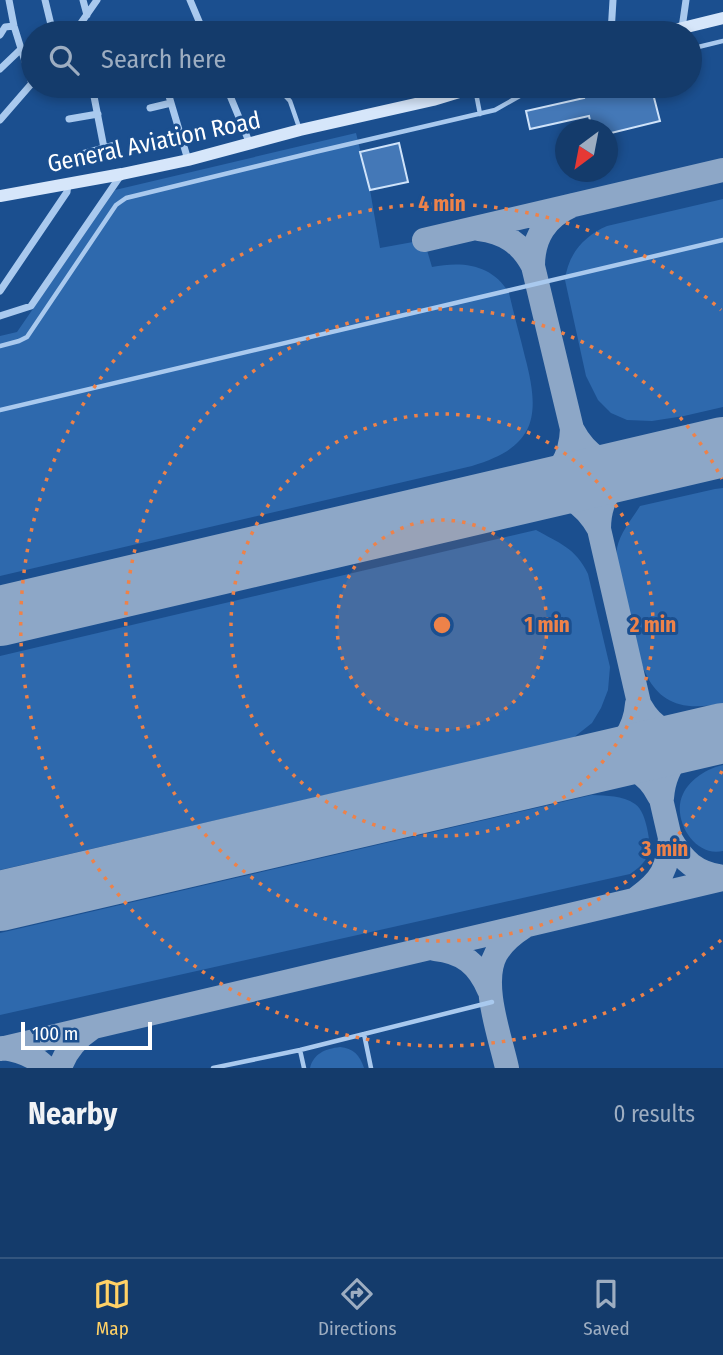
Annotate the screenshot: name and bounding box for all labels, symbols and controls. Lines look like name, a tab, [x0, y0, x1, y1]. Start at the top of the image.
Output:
search box	[21, 21, 702, 98]
icon: search	[45, 41, 83, 79]
text: Search here	[101, 44, 226, 75]
street label: General Aviation Road	[45, 106, 263, 178]
north arrow	[555, 119, 618, 182]
text: 4 min	[418, 191, 466, 217]
text: 1 min	[524, 612, 570, 638]
text: 2 min	[629, 612, 676, 638]
centre of rings	[430, 613, 454, 637]
text: 3 min	[641, 836, 688, 862]
scale bar	[21, 1019, 152, 1051]
text: 100 m	[32, 1022, 78, 1045]
text: Nearby	[28, 1096, 117, 1132]
text: 0 results	[614, 1100, 695, 1128]
tab: Map	[93, 1275, 131, 1340]
tab: Directions	[318, 1275, 397, 1340]
tab: Saved	[583, 1275, 630, 1340]

